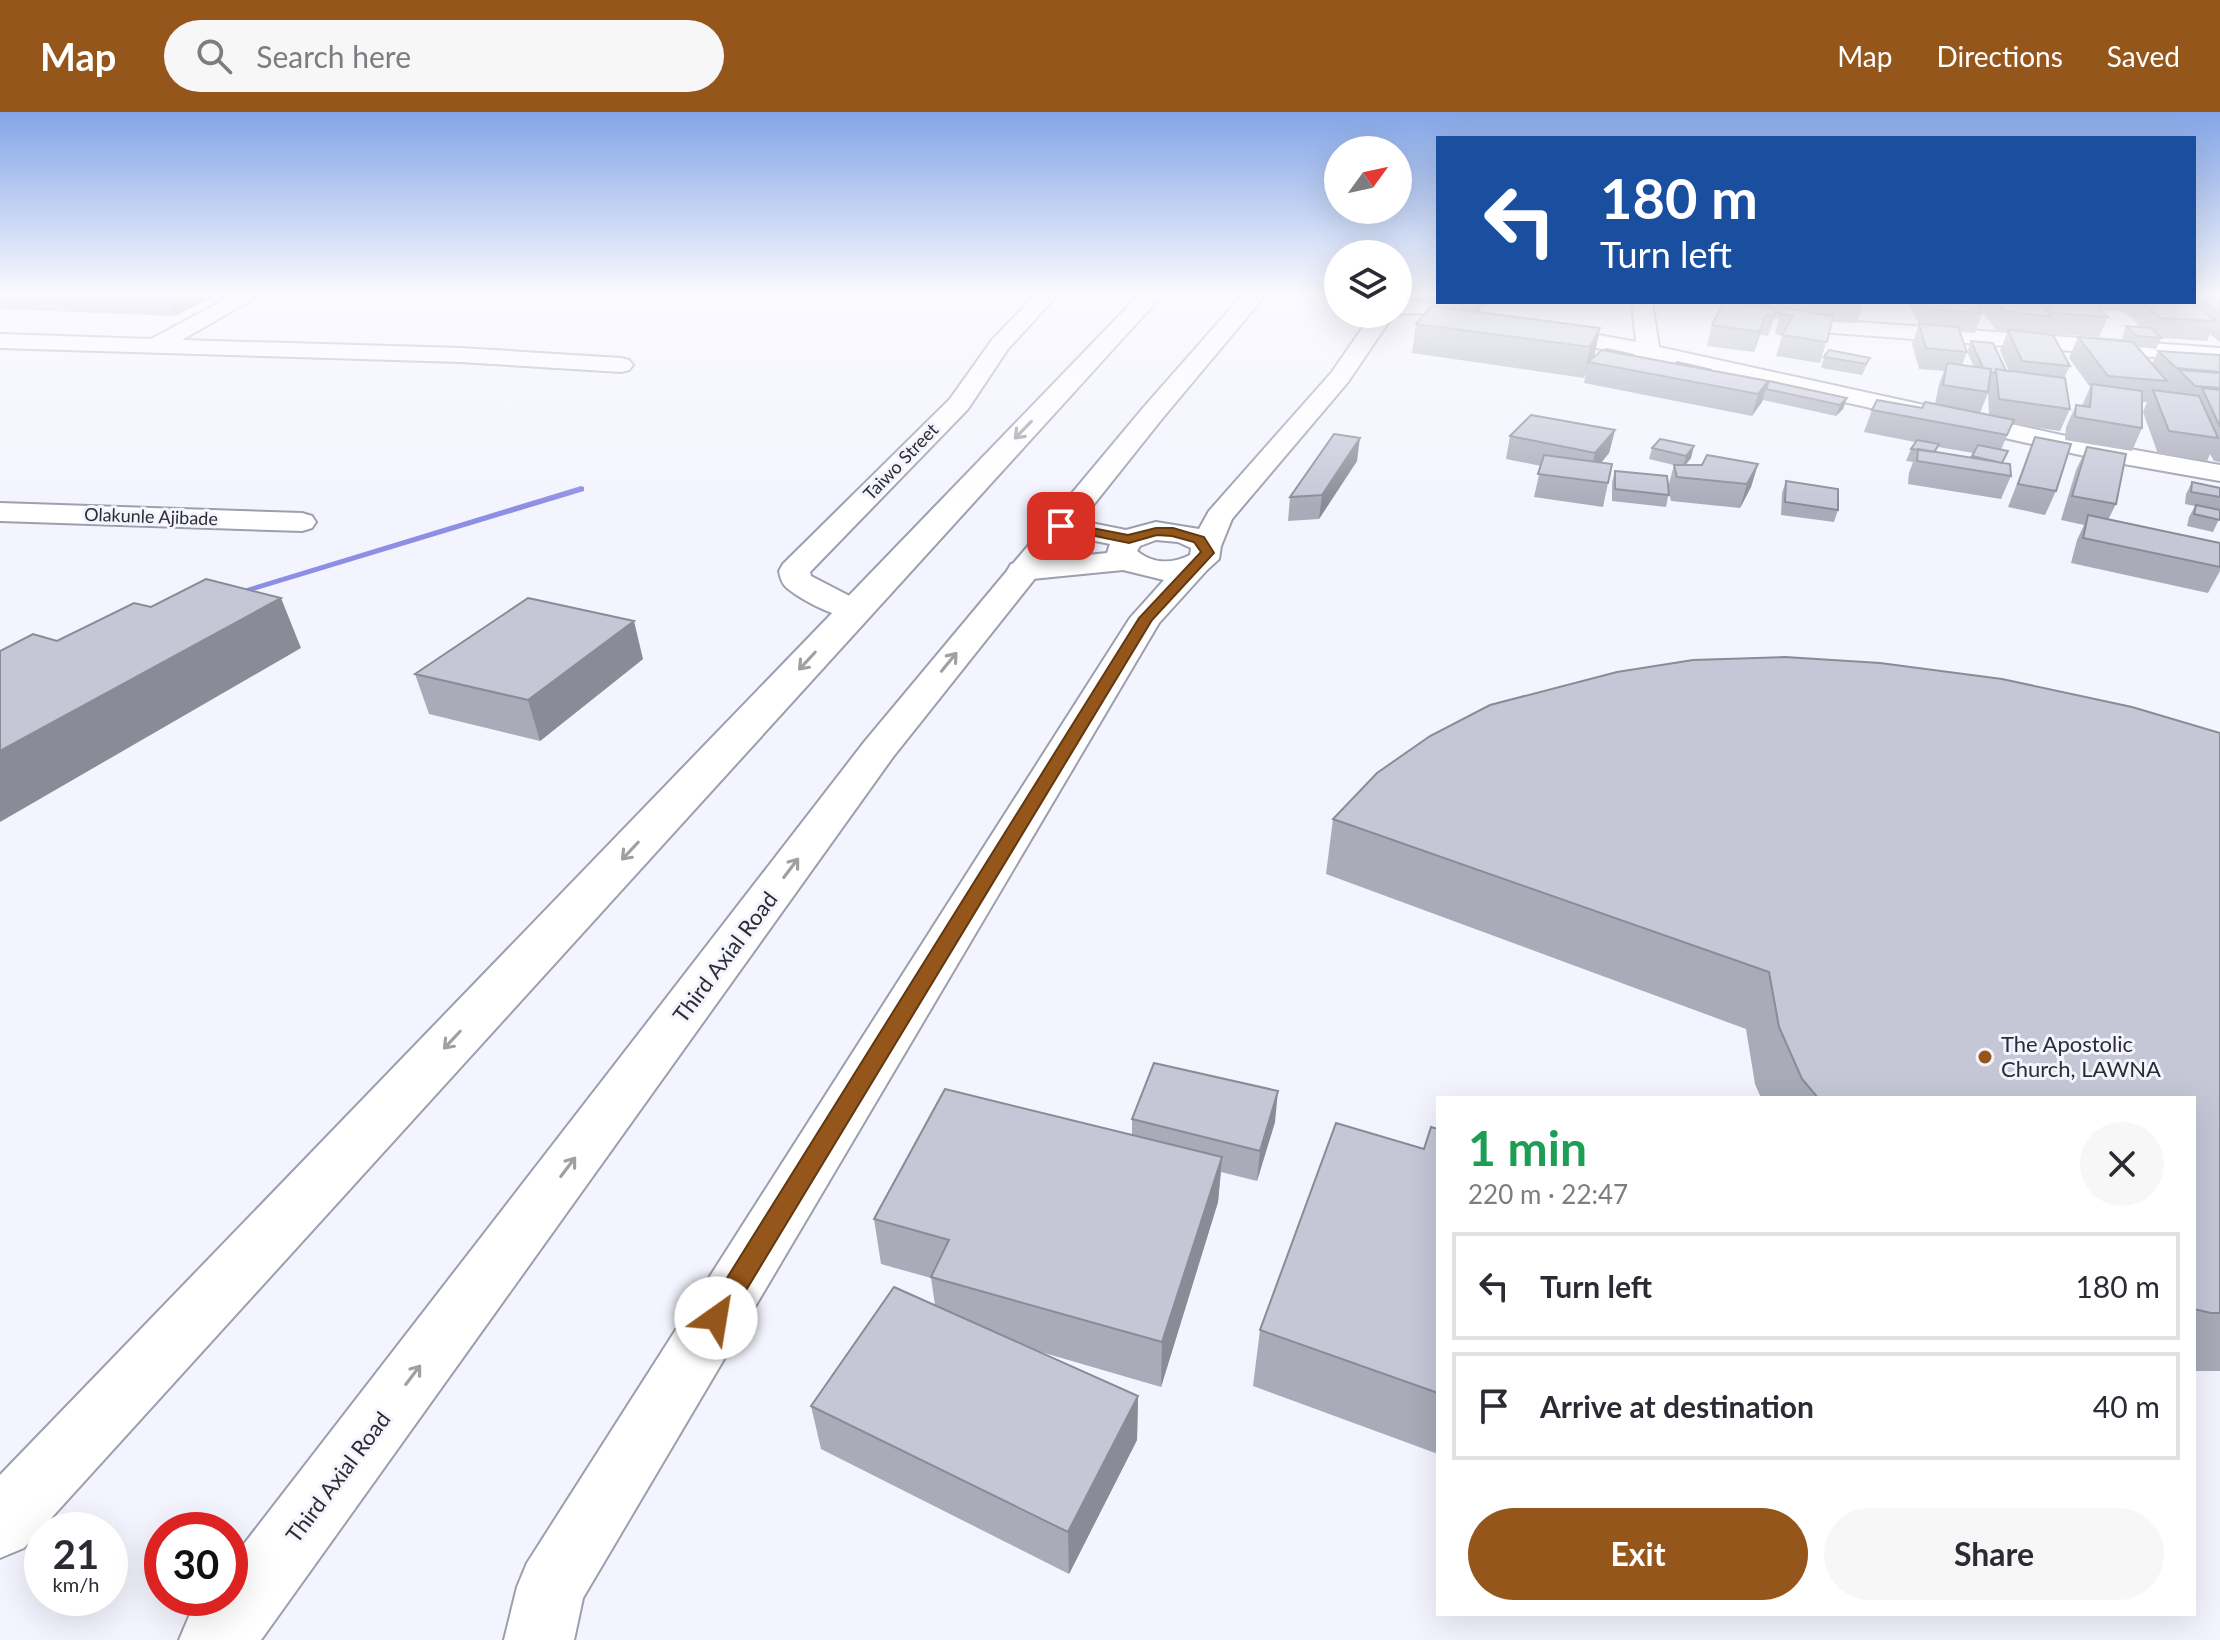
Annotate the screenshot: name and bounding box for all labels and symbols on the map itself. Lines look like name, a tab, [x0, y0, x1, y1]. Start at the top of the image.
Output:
north arrow	[1324, 136, 1412, 224]
street label: Taiwo Street	[858, 418, 943, 504]
one-way arrow	[1014, 420, 1033, 440]
pin	[1027, 492, 1095, 560]
street label: Olakunle Ajibade	[84, 503, 218, 529]
one-way arrow	[799, 650, 817, 670]
one-way arrow	[940, 652, 958, 673]
one-way arrow	[621, 840, 639, 860]
one-way arrow	[782, 858, 799, 880]
street label: Third Axial Road	[667, 886, 783, 1027]
one-way arrow	[444, 1030, 462, 1050]
place label: The Apostolic Church, LAWNA	[2001, 1030, 2161, 1082]
marker: The Apostolic Church, LAWNA	[1976, 1048, 1994, 1066]
one-way arrow	[560, 1156, 577, 1178]
position arrow	[674, 1276, 758, 1360]
one-way arrow	[405, 1365, 422, 1387]
street label: Third Axial Road	[280, 1406, 396, 1547]
speed limit sign: 30	[144, 1512, 248, 1616]

